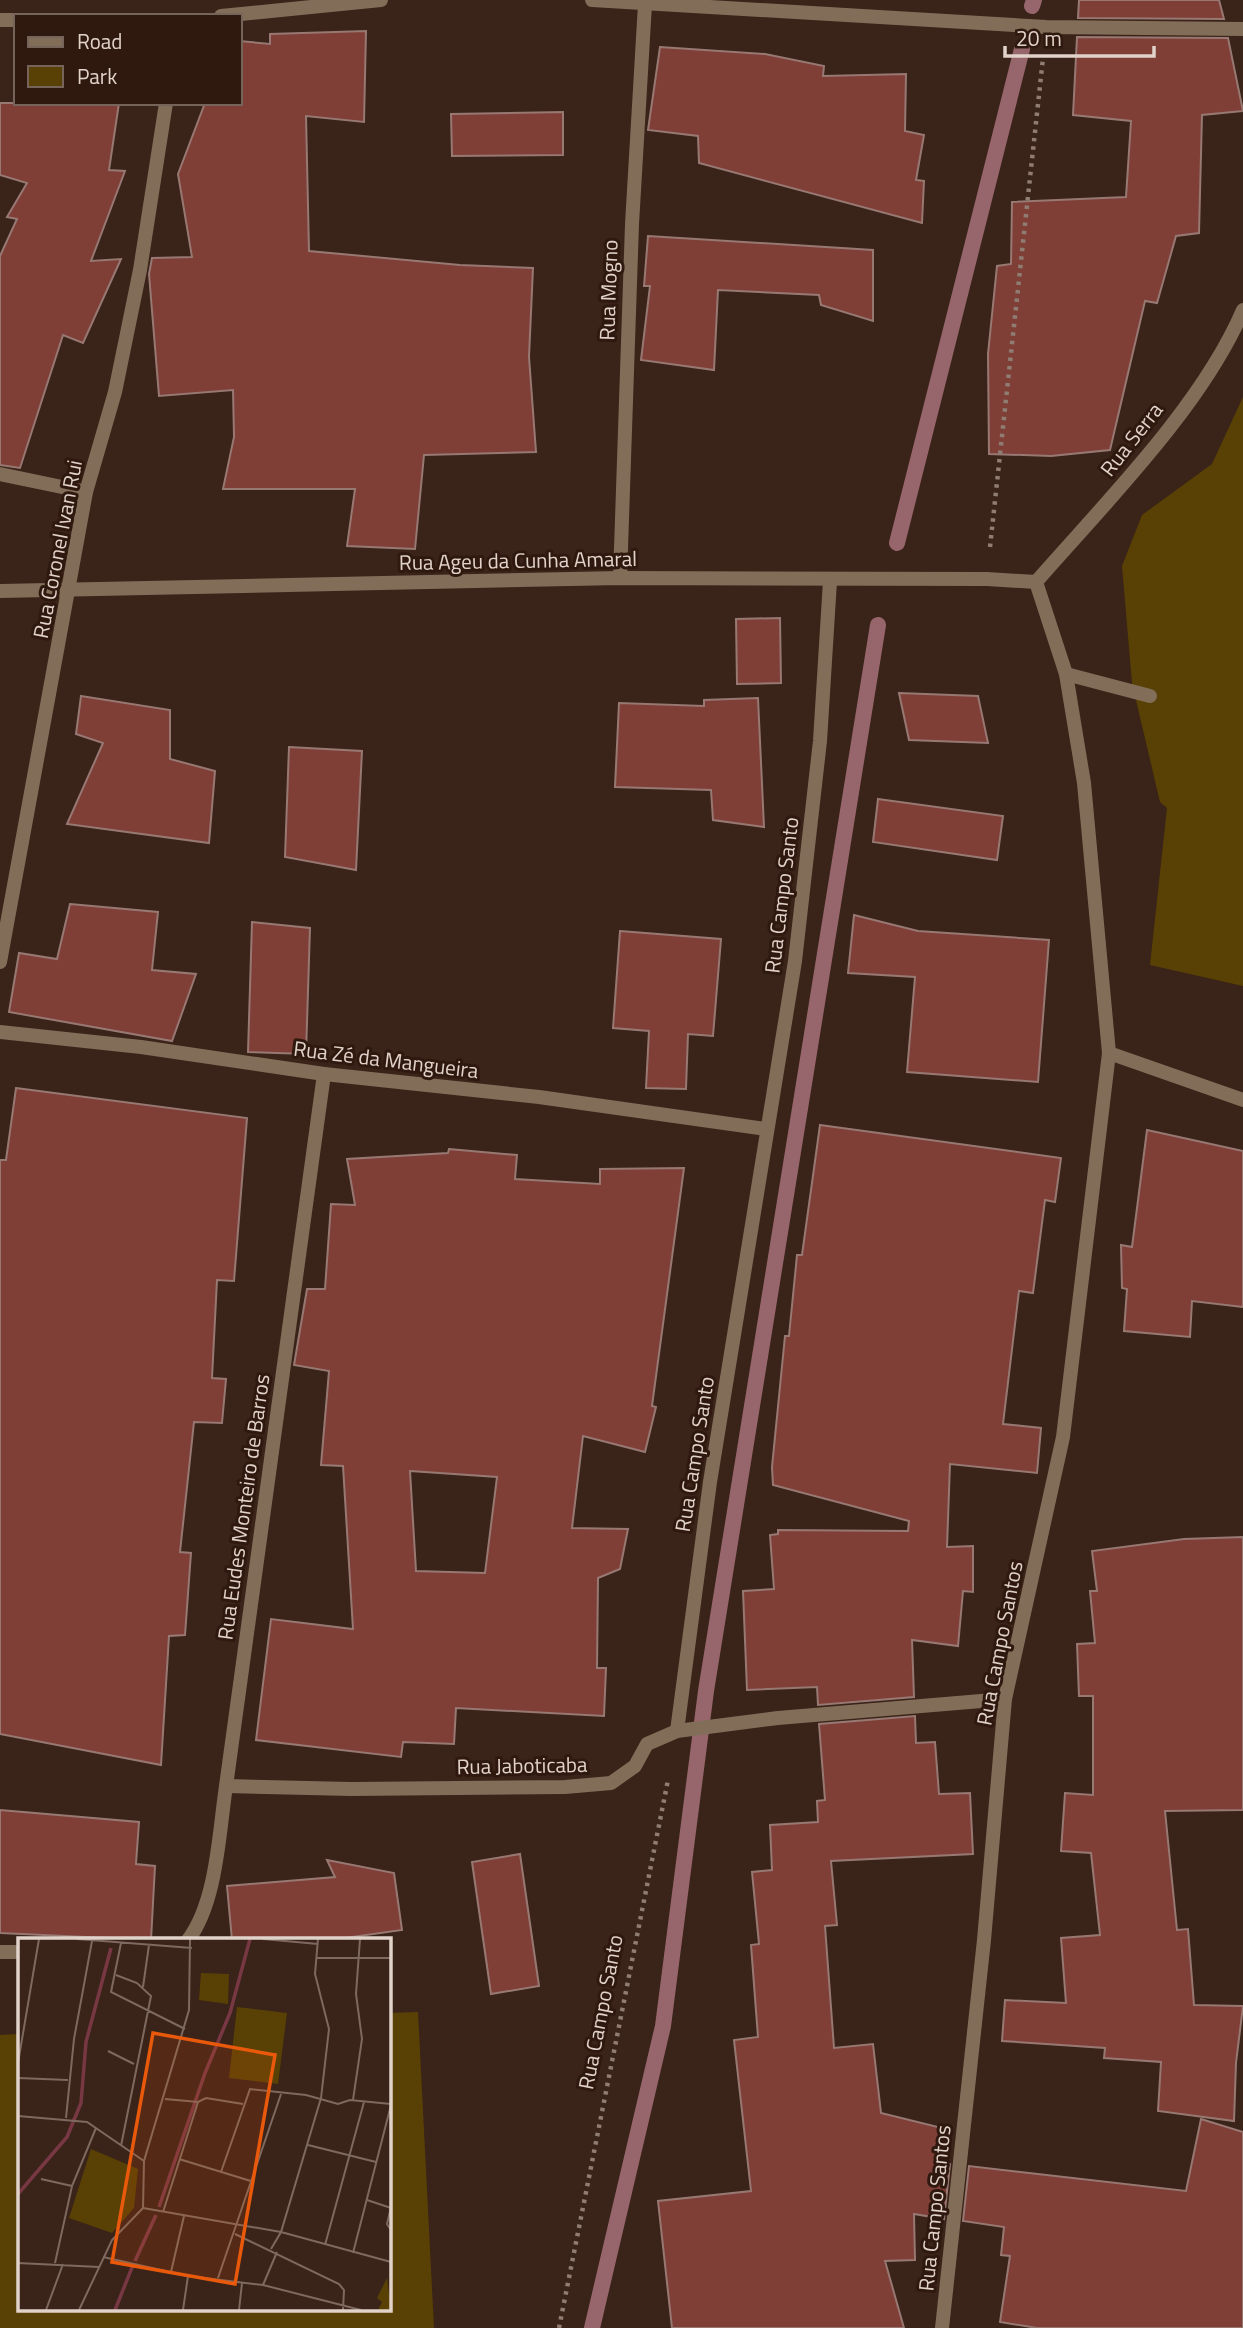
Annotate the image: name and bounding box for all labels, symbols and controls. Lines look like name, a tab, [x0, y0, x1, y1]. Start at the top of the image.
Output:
legend	[14, 14, 242, 105]
scale bar	[1005, 14, 1154, 58]
text: 20 m	[1016, 22, 1062, 54]
text: Road	[77, 25, 122, 57]
text: Park	[77, 60, 117, 92]
street label: Rua Mogno	[590, 239, 626, 341]
street label: Rua Serra	[1092, 395, 1170, 483]
street label: Rua Coronel Ivan Rui	[24, 457, 90, 641]
street label: Rua Ageu da Cunha Amaral	[399, 542, 637, 578]
street label: Rua Campo Santo	[756, 815, 806, 975]
street label: Rua Zé da Mangueira	[292, 1032, 481, 1086]
street label: Rua Eudes Monteiro de Barros	[209, 1372, 277, 1642]
street label: Rua Campo Santo	[666, 1374, 722, 1534]
street label: Rua Campo Santos	[967, 1558, 1031, 1728]
street label: Rua Jaboticaba	[456, 1748, 588, 1782]
street label: Rua Campo Santo	[569, 1932, 631, 2092]
inset map	[18, 1938, 390, 2310]
street label: Rua Campo Santos	[909, 2123, 959, 2293]

